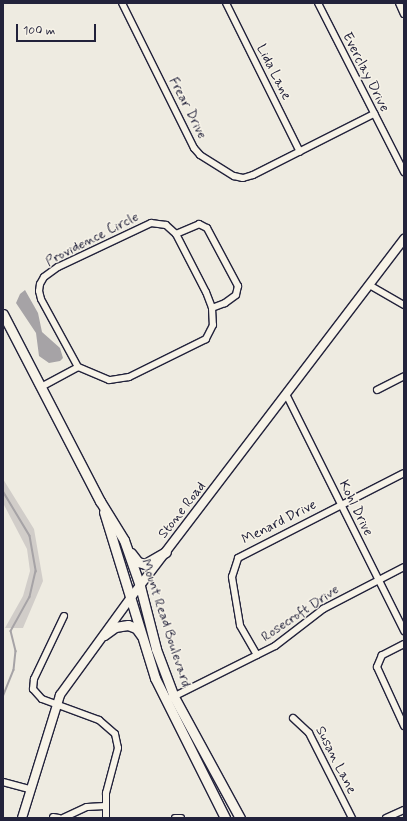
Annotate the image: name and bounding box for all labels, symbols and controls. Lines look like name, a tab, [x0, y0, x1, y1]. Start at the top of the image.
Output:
scale bar	[18, 16, 98, 42]
text: 100 m	[23, 23, 55, 39]
street label: Everclay Drive	[339, 30, 393, 114]
street label: Lida Lane	[253, 42, 295, 102]
street label: Frear Drive	[165, 74, 211, 142]
street label: Providence Circle	[42, 208, 142, 270]
street label: Kohl Drive	[335, 477, 377, 539]
street label: Stone Road	[155, 478, 209, 542]
street label: Menard Drive	[239, 496, 319, 548]
street label: Mount Read Boulevard	[138, 559, 194, 687]
street label: Rosecroft Drive	[258, 581, 342, 645]
street label: Susan Lane	[312, 724, 360, 796]

